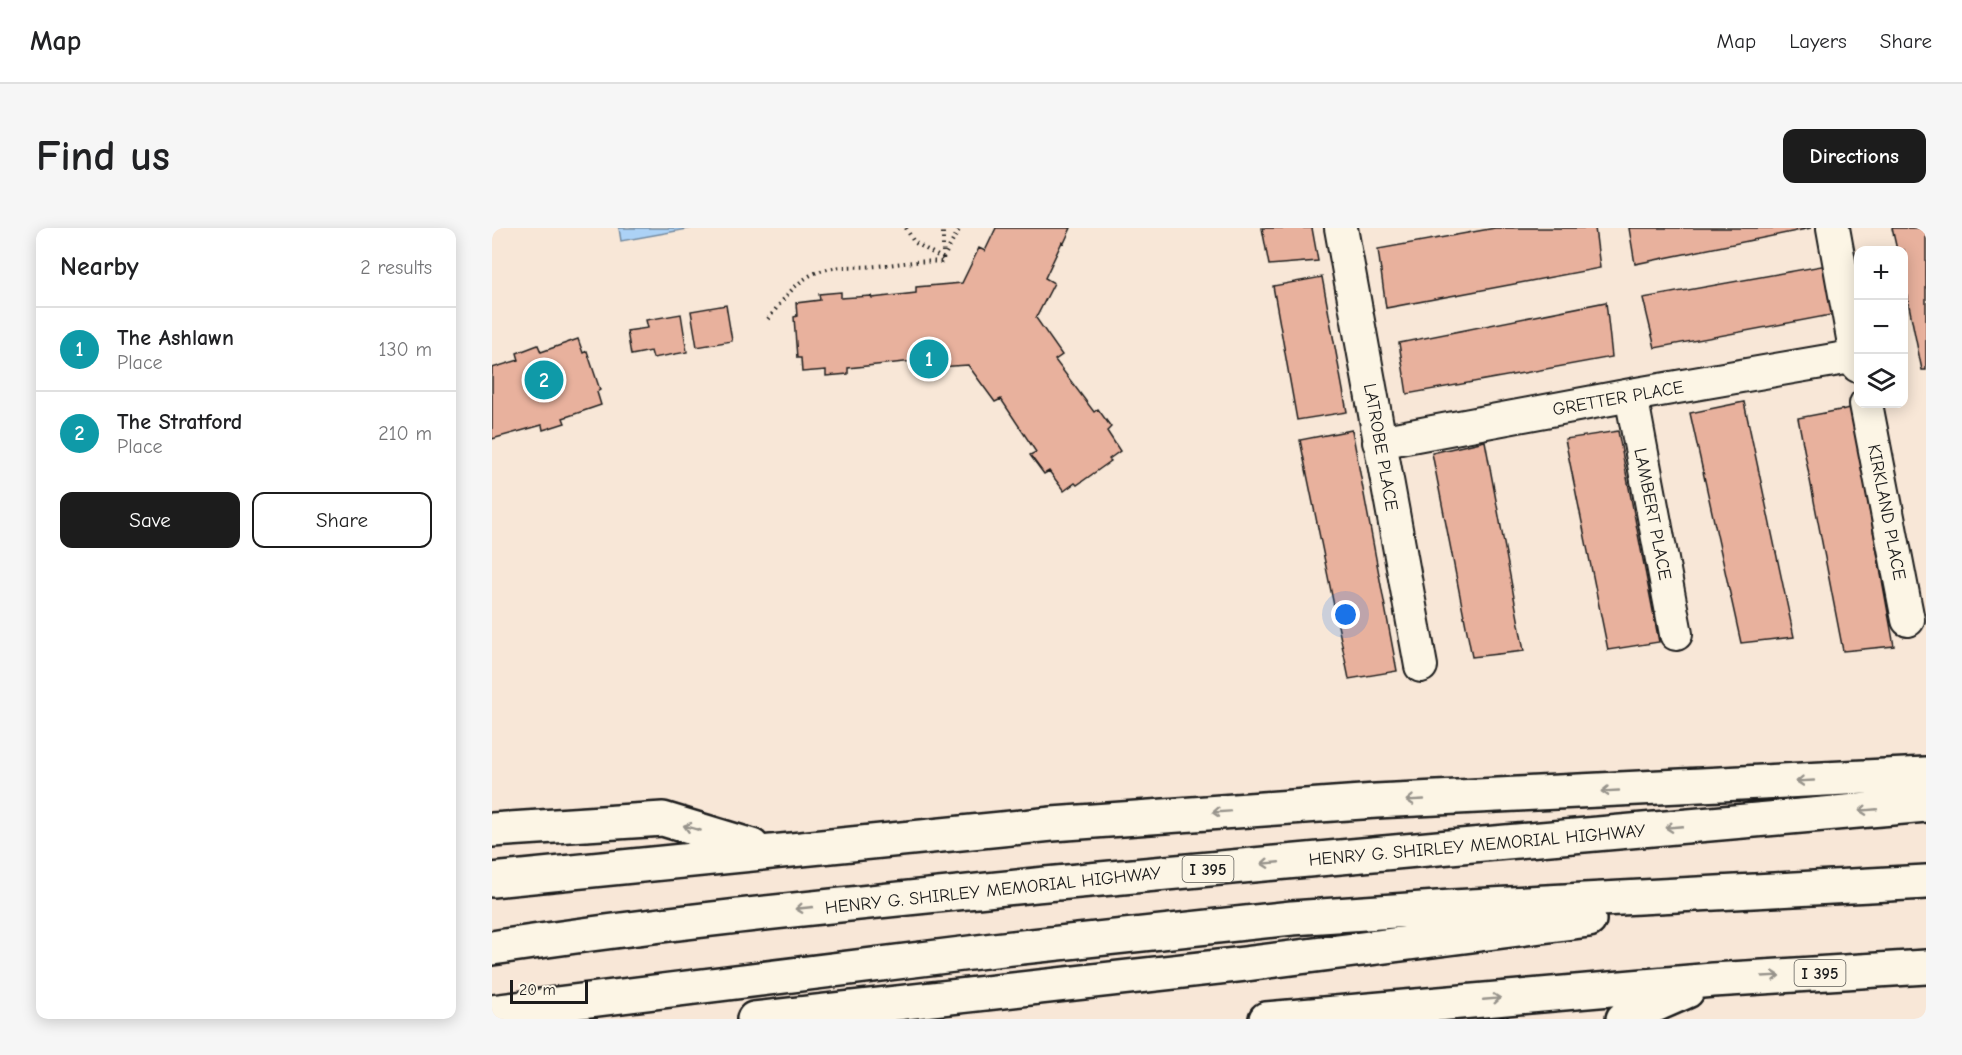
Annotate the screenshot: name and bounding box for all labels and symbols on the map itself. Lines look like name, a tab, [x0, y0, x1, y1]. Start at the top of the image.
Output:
pin: 1	[910, 336, 948, 382]
pin: 2	[524, 358, 564, 402]
street label: GRETTER PLACE	[1551, 377, 1685, 420]
street label: LATROBE PLACE	[1359, 382, 1402, 513]
street label: KIRKLAND PLACE	[1863, 442, 1910, 582]
street label: LAMBERT PLACE	[1629, 446, 1676, 582]
your location	[1331, 600, 1360, 629]
one-way arrow	[1795, 775, 1815, 786]
one-way arrow	[1600, 785, 1620, 796]
one-way arrow	[1406, 794, 1426, 805]
one-way arrow	[1858, 805, 1878, 816]
one-way arrow	[1211, 807, 1231, 818]
street label: HENRY G. SHIRLEY MEMORIAL HIGHWAY	[1308, 820, 1647, 871]
one-way arrow	[683, 822, 702, 833]
one-way arrow	[1664, 822, 1684, 833]
road number: I 395	[1182, 856, 1234, 882]
one-way arrow	[1261, 858, 1281, 869]
street label: HENRY G. SHIRLEY MEMORIAL HIGHWAY	[824, 862, 1163, 919]
one-way arrow	[795, 903, 815, 914]
road number: I 395	[1794, 960, 1846, 986]
one-way arrow	[1761, 970, 1781, 981]
scale bar	[510, 977, 588, 1004]
one-way arrow	[1482, 993, 1502, 1004]

